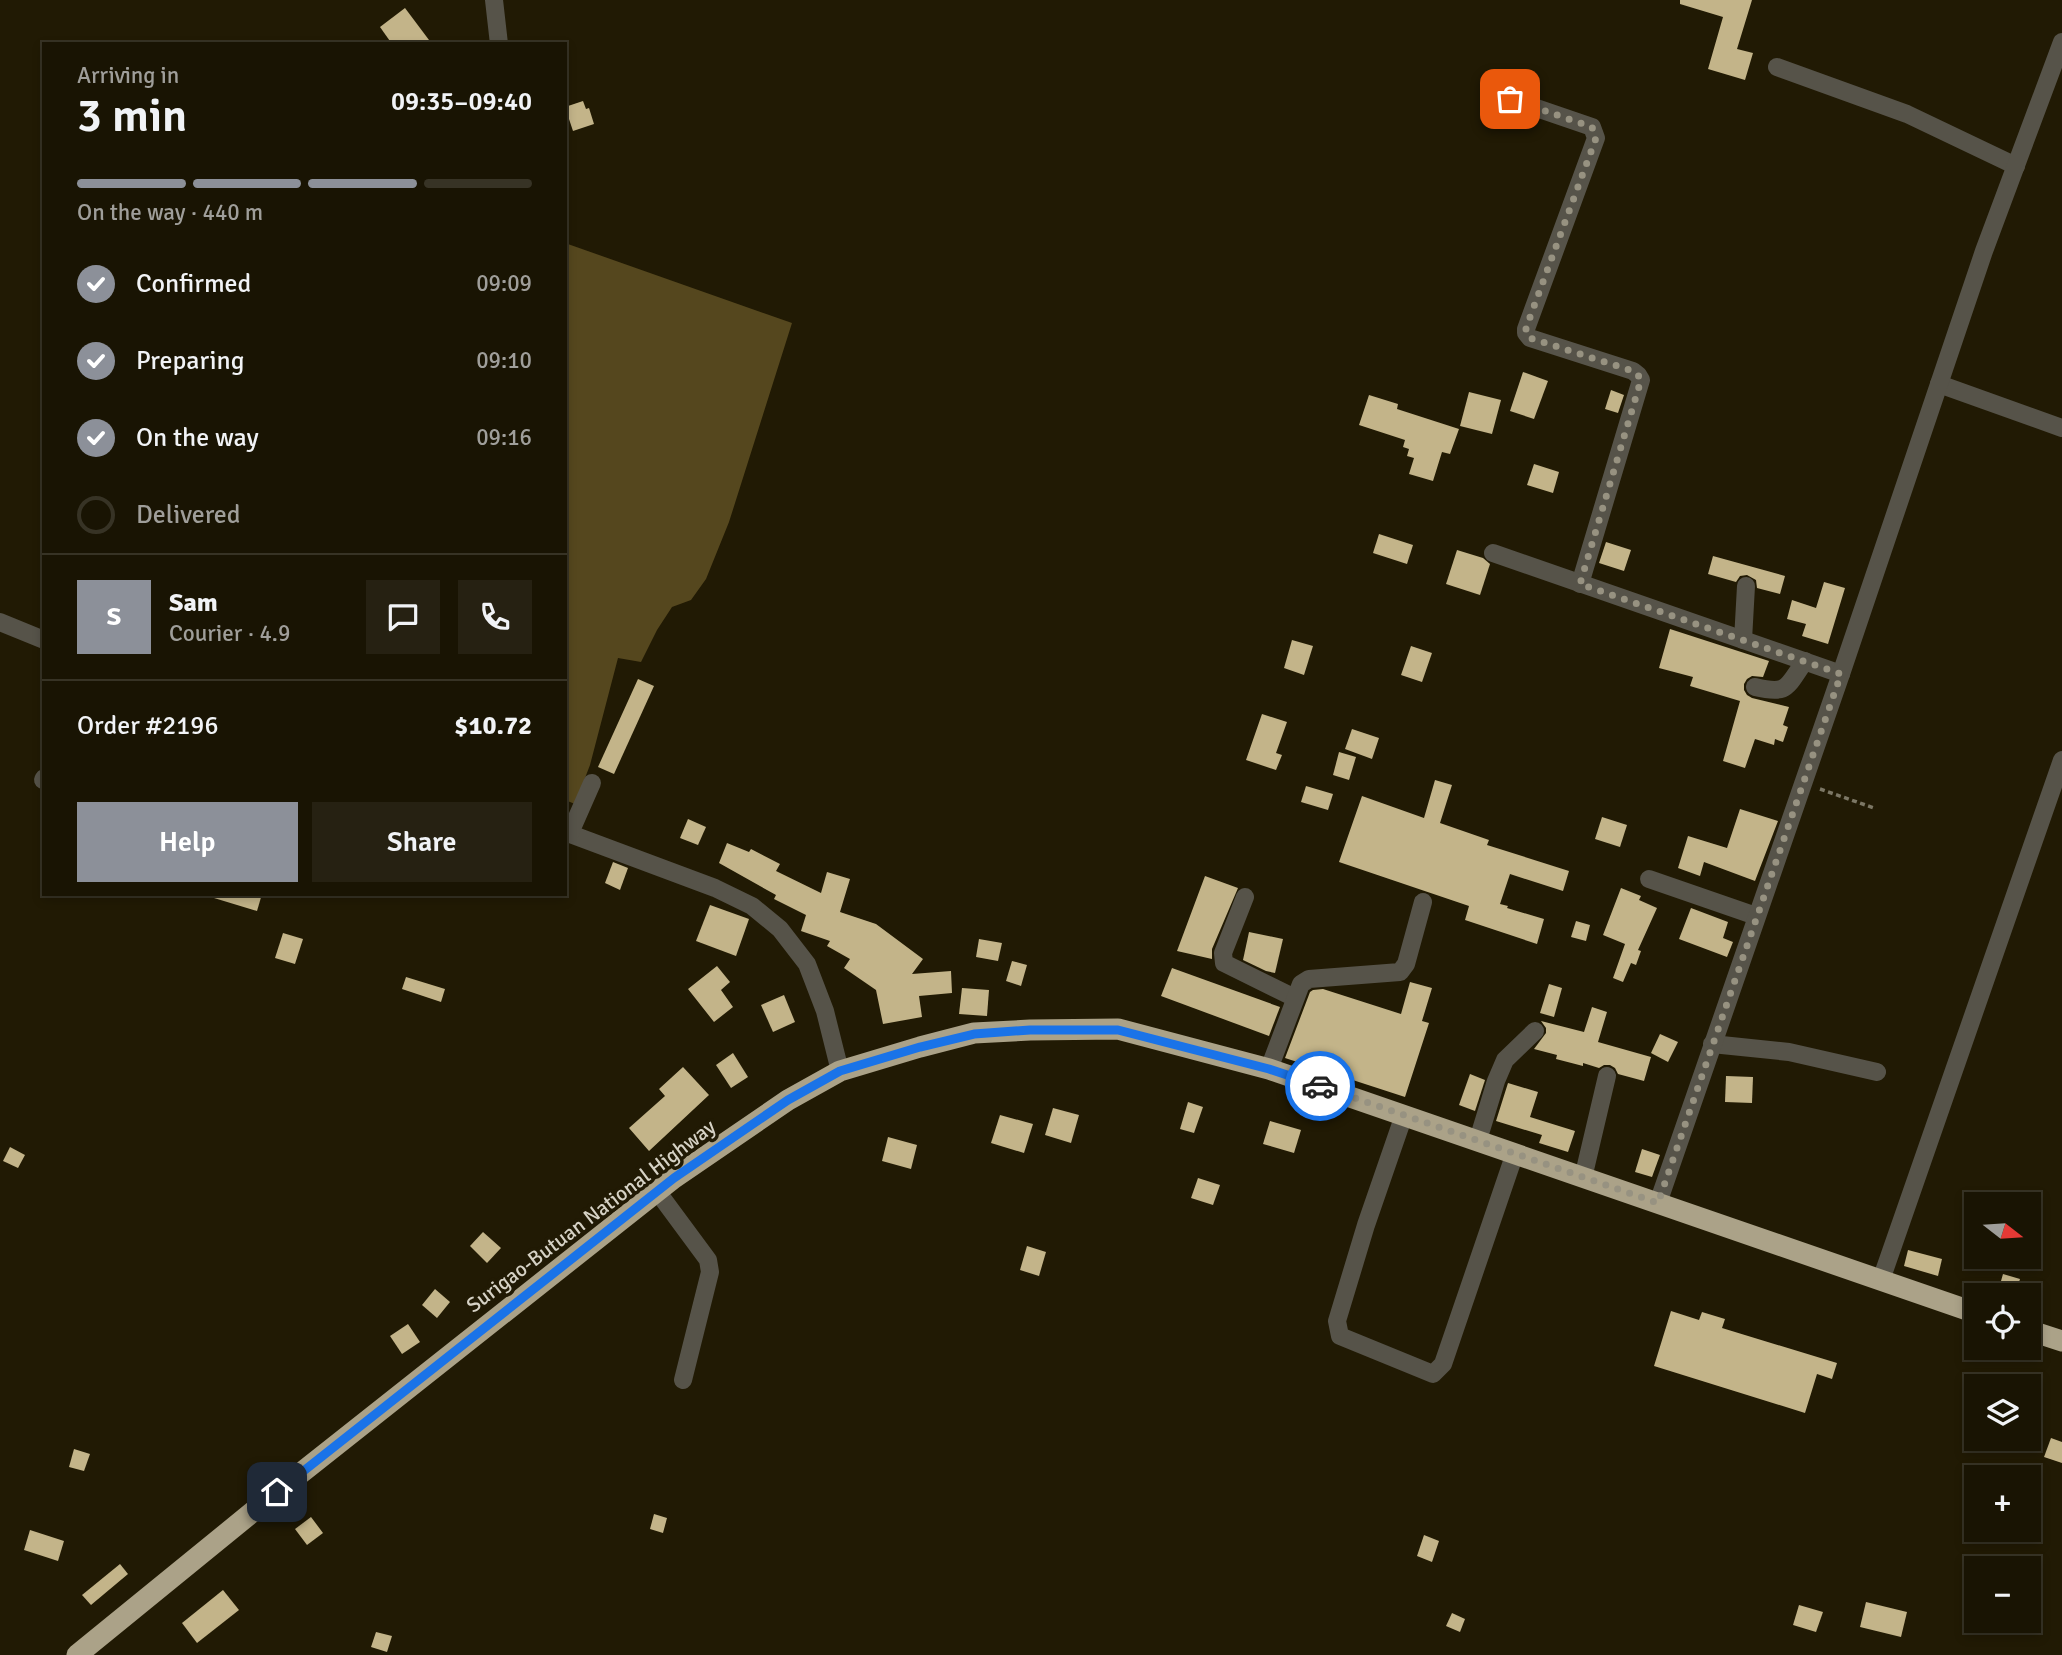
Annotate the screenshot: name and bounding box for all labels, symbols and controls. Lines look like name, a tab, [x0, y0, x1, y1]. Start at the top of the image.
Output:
text: Arriving in	[77, 61, 179, 90]
pin	[1480, 69, 1540, 129]
icon: bag	[1491, 80, 1529, 118]
text: 09:35–09:40	[391, 86, 532, 118]
text: 3 min	[77, 88, 187, 144]
text: On the way · 440 m	[77, 198, 263, 227]
icon: check	[77, 265, 115, 303]
text: Confirmed	[136, 268, 251, 300]
text: 09:09	[476, 269, 532, 298]
icon: check	[77, 342, 115, 380]
text: Preparing	[136, 345, 244, 377]
text: 09:10	[476, 346, 532, 375]
icon: check	[77, 419, 115, 457]
text: On the way	[136, 422, 259, 454]
text: 09:16	[476, 423, 532, 452]
text: Delivered	[136, 499, 241, 531]
button: chat	[366, 580, 440, 654]
button: phone	[458, 580, 532, 654]
text: Sam	[169, 587, 218, 619]
text: S	[107, 601, 121, 633]
text: Courier · 4.9	[169, 619, 290, 648]
text: Order #2196	[77, 710, 218, 742]
text: $10.72	[454, 710, 532, 742]
button: Help	[77, 802, 298, 882]
button: Share	[312, 802, 532, 882]
courier	[1285, 1051, 1355, 1121]
icon: car	[1301, 1067, 1339, 1105]
street label: Surigao-Butuan National Highway	[461, 1114, 721, 1318]
north arrow	[1964, 1192, 2040, 1269]
map controls	[1964, 1192, 2041, 1633]
button: locate	[1964, 1283, 2041, 1360]
button: layers	[1964, 1374, 2041, 1451]
pin	[247, 1462, 307, 1522]
button: +	[1964, 1465, 2041, 1542]
icon: home	[258, 1473, 296, 1511]
button: −	[1964, 1556, 2041, 1633]

